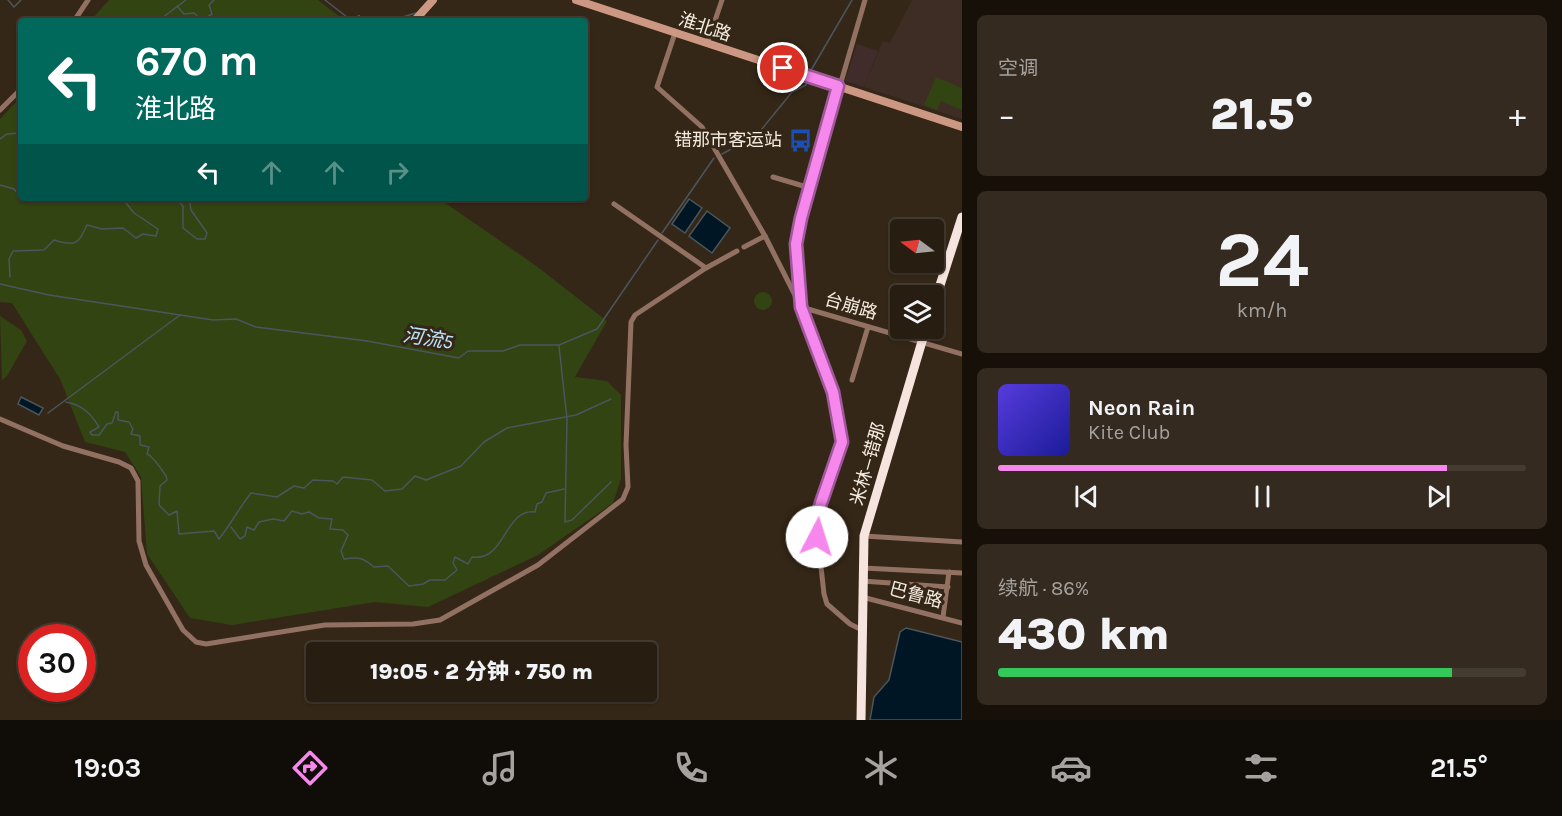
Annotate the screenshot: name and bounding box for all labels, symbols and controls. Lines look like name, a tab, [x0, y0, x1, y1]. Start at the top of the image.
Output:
street label: 淮北路	[676, 8, 734, 46]
text: 670 m	[135, 36, 258, 86]
icon: left	[36, 42, 114, 120]
pin	[757, 42, 808, 93]
icon: arrive	[766, 51, 799, 84]
text: 空调	[998, 57, 1038, 80]
text: 21.5°	[1210, 88, 1314, 140]
text: 淮北路	[135, 93, 216, 125]
text: −	[998, 96, 1015, 134]
text: +	[1509, 96, 1526, 134]
bus stop icon: 错那市客运站	[787, 127, 813, 153]
place label: 错那市客运站	[674, 129, 782, 151]
icon: left	[192, 156, 225, 189]
icon: ahead	[255, 156, 288, 189]
icon: ahead	[318, 156, 351, 189]
icon: right	[381, 156, 414, 189]
text: 24	[1215, 214, 1309, 306]
north arrow	[890, 219, 944, 273]
map controls	[890, 219, 944, 339]
button: layers	[890, 285, 944, 339]
street label: 台崩路	[822, 288, 880, 324]
text: km/h	[1237, 299, 1287, 322]
water label: 河流5	[401, 323, 454, 354]
text: Neon Rain	[1088, 395, 1195, 421]
street label: 米林—错那	[846, 420, 890, 508]
text: Kite Club	[1088, 421, 1170, 444]
icon: previous	[1070, 480, 1103, 513]
icon: pause	[1246, 480, 1279, 513]
icon: next	[1422, 480, 1455, 513]
position arrow	[785, 505, 849, 569]
street label: 巴鲁路	[887, 577, 945, 613]
text: 续航 · 86%	[998, 577, 1089, 600]
text: 430 km	[998, 608, 1170, 660]
speed limit sign: 30	[18, 624, 96, 702]
text: 19:05 · 2 分钟 · 750 m	[370, 659, 593, 685]
icon: directions	[289, 747, 331, 789]
icon: music	[479, 747, 521, 789]
icon: phone	[670, 747, 712, 789]
icon: climate	[860, 747, 902, 789]
icon: car	[1050, 747, 1092, 789]
icon: filters	[1240, 747, 1282, 789]
text: 19:03	[74, 752, 141, 784]
text: 21.5°	[1430, 752, 1488, 784]

